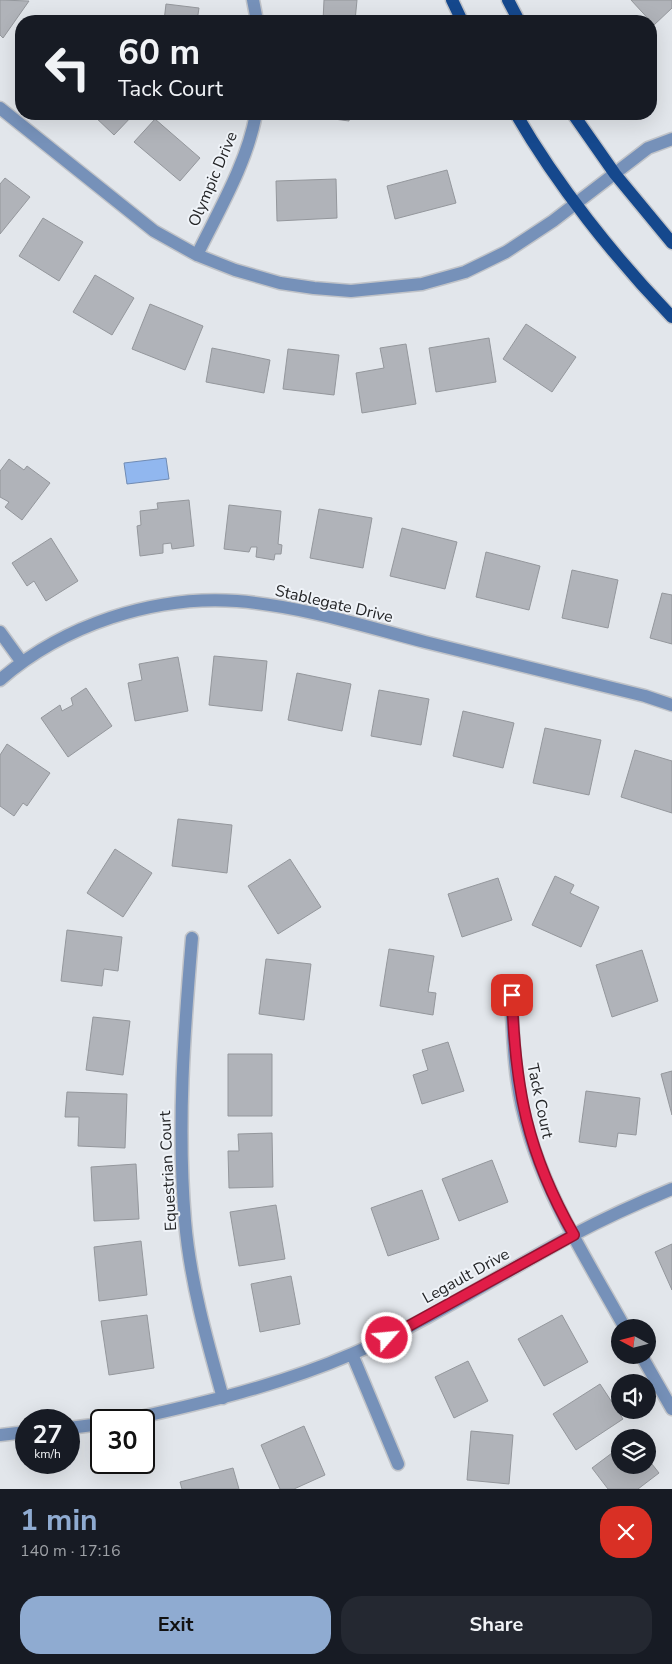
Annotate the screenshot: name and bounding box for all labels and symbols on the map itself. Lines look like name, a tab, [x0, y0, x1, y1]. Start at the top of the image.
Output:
street label: Olympic Drive	[183, 128, 243, 230]
street label: Stablegate Drive	[273, 580, 395, 628]
pin	[491, 974, 533, 1016]
street label: Tack Court	[521, 1061, 559, 1141]
street label: Equestrian Court	[154, 1110, 182, 1232]
street label: Legault Drive	[419, 1243, 513, 1309]
position arrow	[360, 1311, 412, 1363]
north arrow	[611, 1319, 656, 1364]
speed limit sign: 30	[90, 1409, 155, 1474]

